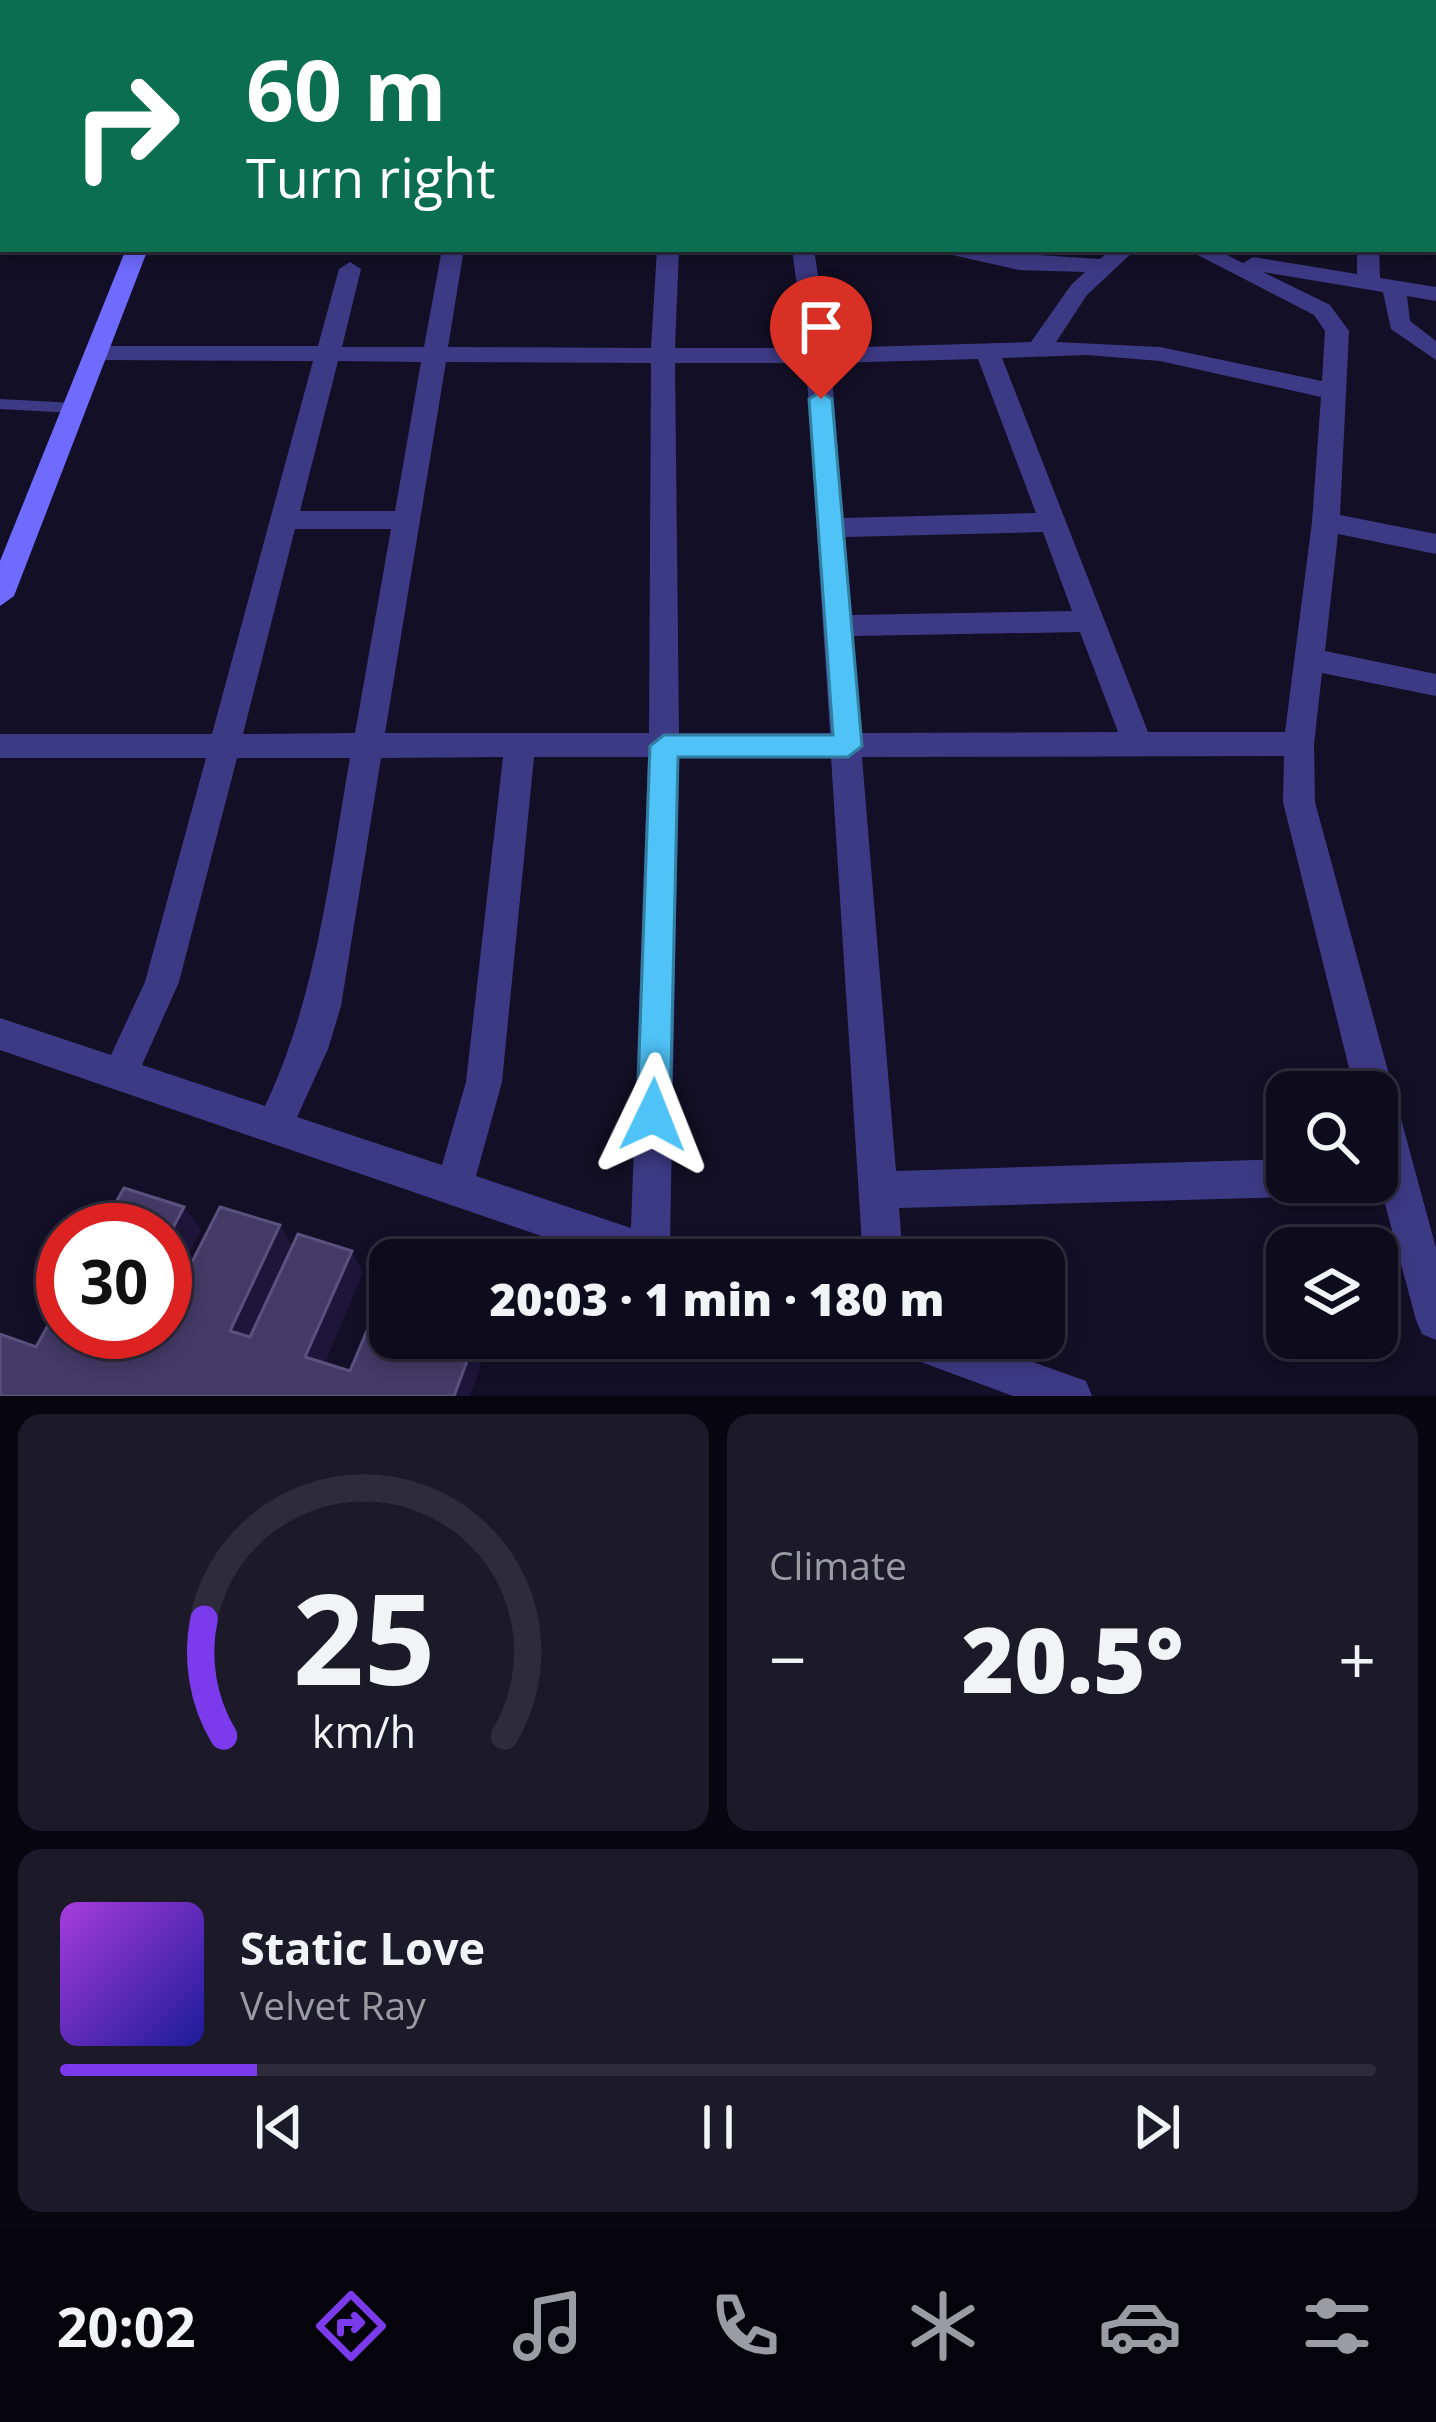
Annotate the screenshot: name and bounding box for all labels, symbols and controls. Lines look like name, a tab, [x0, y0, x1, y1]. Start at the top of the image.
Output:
text: 60 m	[246, 31, 446, 146]
icon: right	[48, 48, 204, 204]
text: Turn right	[246, 140, 495, 214]
pin	[770, 276, 872, 399]
icon: arrive	[788, 294, 854, 360]
position arrow	[590, 1052, 716, 1178]
map controls	[1266, 1071, 1398, 1359]
button: search	[1266, 1071, 1398, 1203]
speed limit sign: 30	[36, 1203, 192, 1359]
button: layers	[1266, 1227, 1398, 1359]
text: 20:03 · 1 min · 180 m	[490, 1268, 944, 1329]
text: Climate	[769, 1538, 907, 1591]
text: 25	[292, 1552, 435, 1722]
text: 20.5°	[961, 1597, 1184, 1719]
text: −	[769, 1613, 807, 1703]
text: +	[1338, 1613, 1376, 1703]
text: km/h	[311, 1701, 416, 1760]
text: Static Love	[240, 1917, 485, 1978]
text: Velvet Ray	[240, 1978, 426, 2031]
icon: previous	[246, 2094, 312, 2160]
icon: pause	[685, 2094, 751, 2160]
icon: next	[1124, 2094, 1190, 2160]
icon: directions	[309, 2284, 393, 2368]
icon: music	[506, 2284, 590, 2368]
icon: phone	[703, 2284, 787, 2368]
icon: climate	[901, 2284, 985, 2368]
icon: car	[1098, 2284, 1182, 2368]
icon: filters	[1295, 2284, 1379, 2368]
text: 20:02	[57, 2289, 196, 2363]

